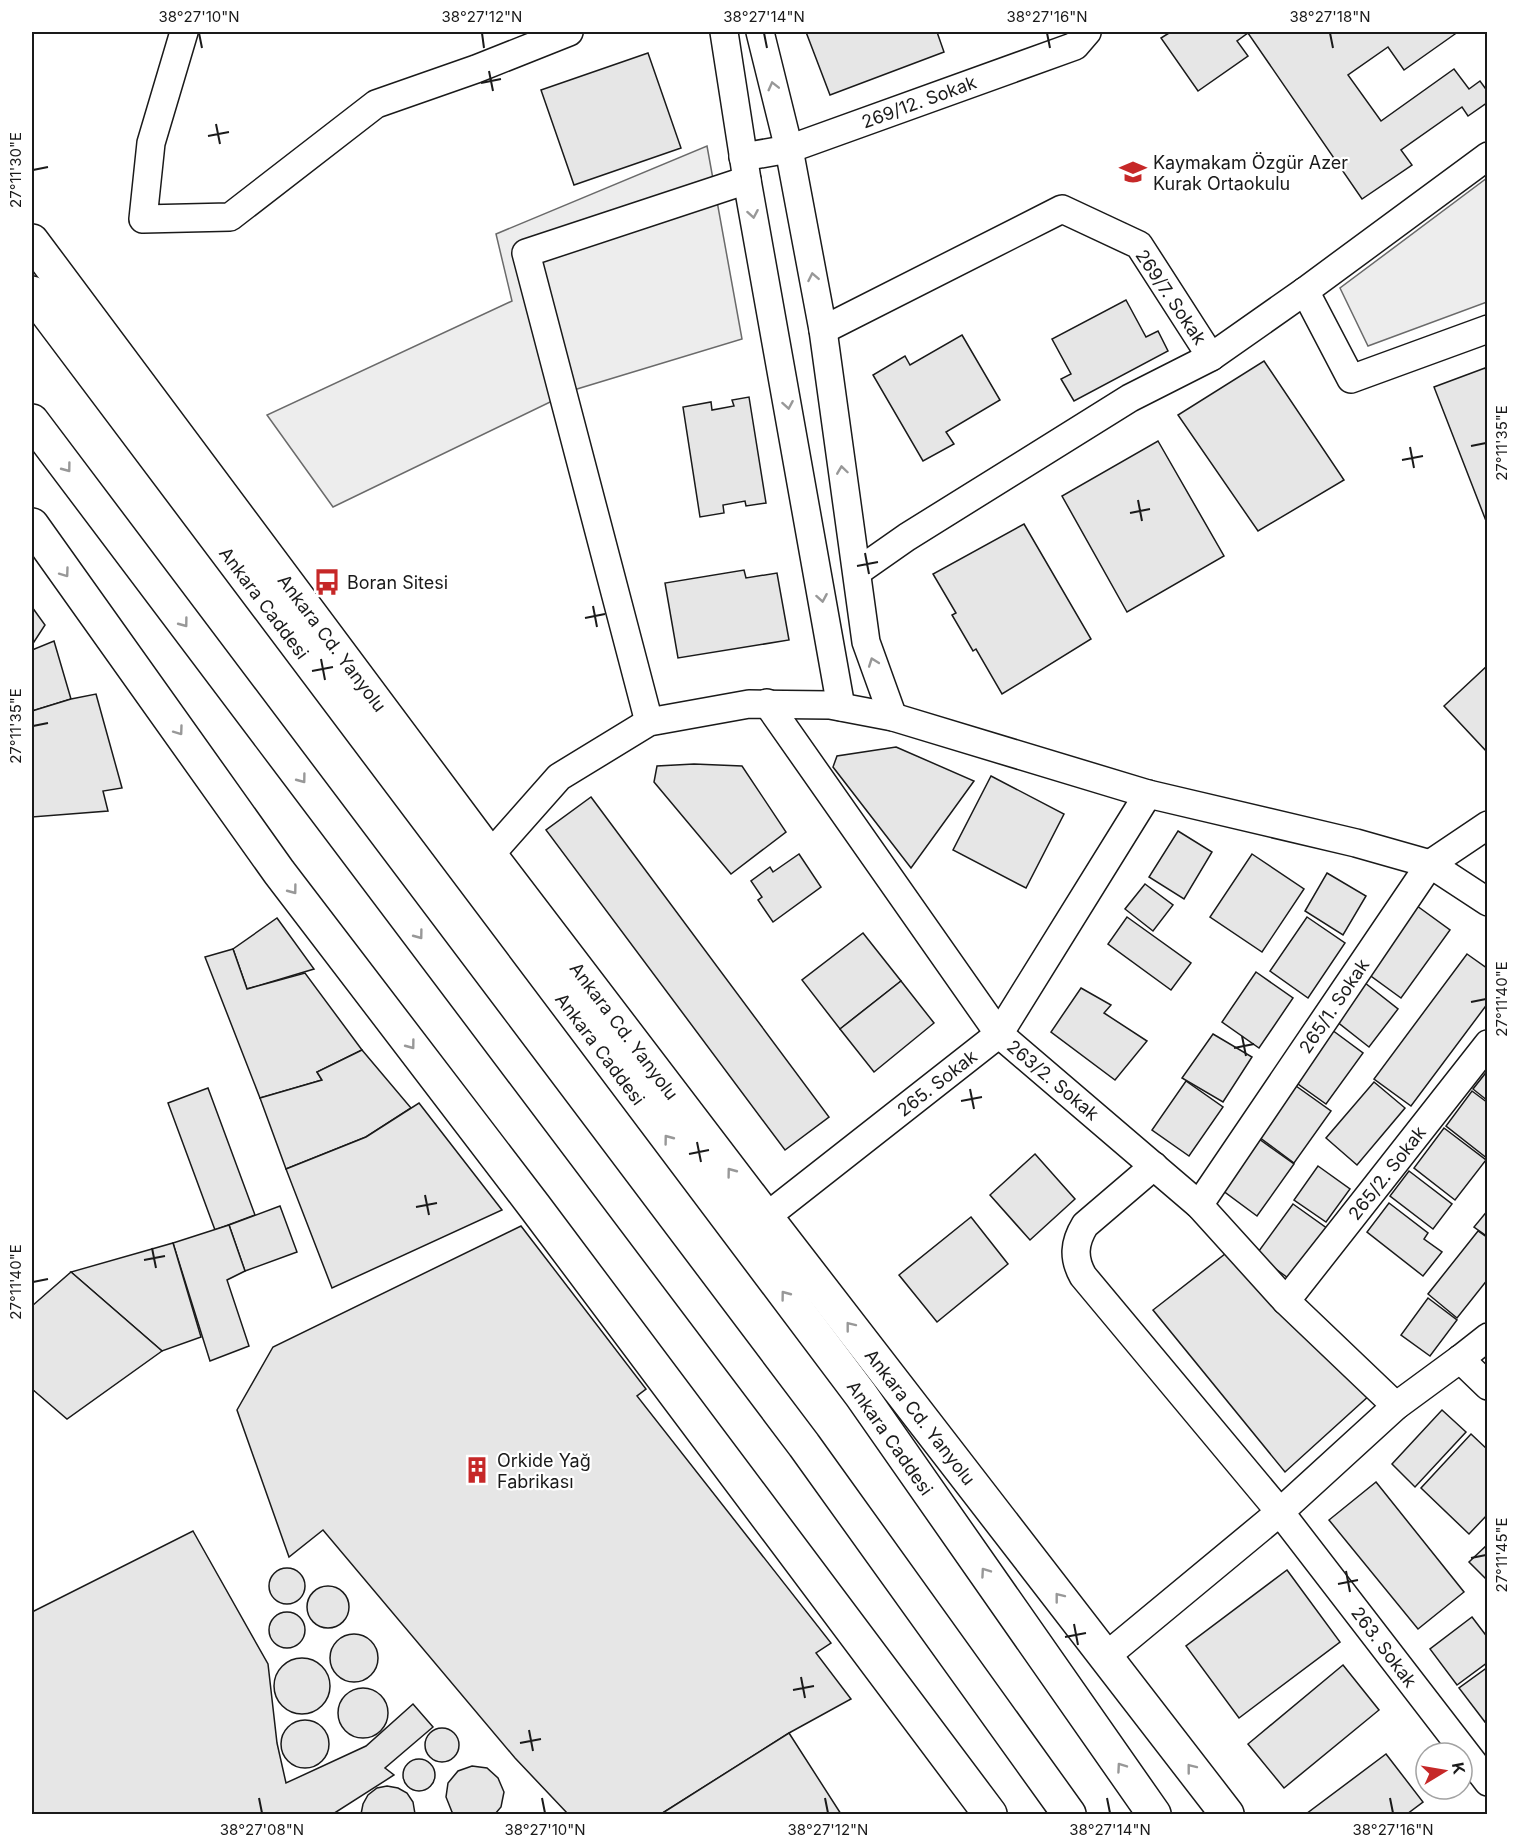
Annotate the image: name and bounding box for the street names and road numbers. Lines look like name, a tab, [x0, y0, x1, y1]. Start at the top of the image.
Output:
street label: 269/12. Sokak	[859, 71, 979, 132]
street label: 269/7. Sokak	[1131, 245, 1211, 349]
street label: Ankara Caddesi	[215, 543, 313, 663]
street label: Ankara Cd. Yanyolu	[274, 570, 390, 716]
street label: 265/1. Sokak	[1295, 955, 1373, 1057]
street label: Ankara Cd. Yanyolu	[566, 958, 682, 1104]
street label: Ankara Caddesi	[551, 989, 649, 1109]
street label: 263/2. Sokak	[1003, 1036, 1103, 1124]
street label: 265. Sokak	[893, 1045, 981, 1121]
street label: 265/2. Sokak	[1344, 1122, 1430, 1224]
street label: Ankara Cd. Yanyolu	[861, 1345, 979, 1489]
street label: Ankara Caddesi	[843, 1377, 937, 1499]
street label: 263. Sokak	[1347, 1603, 1421, 1691]

